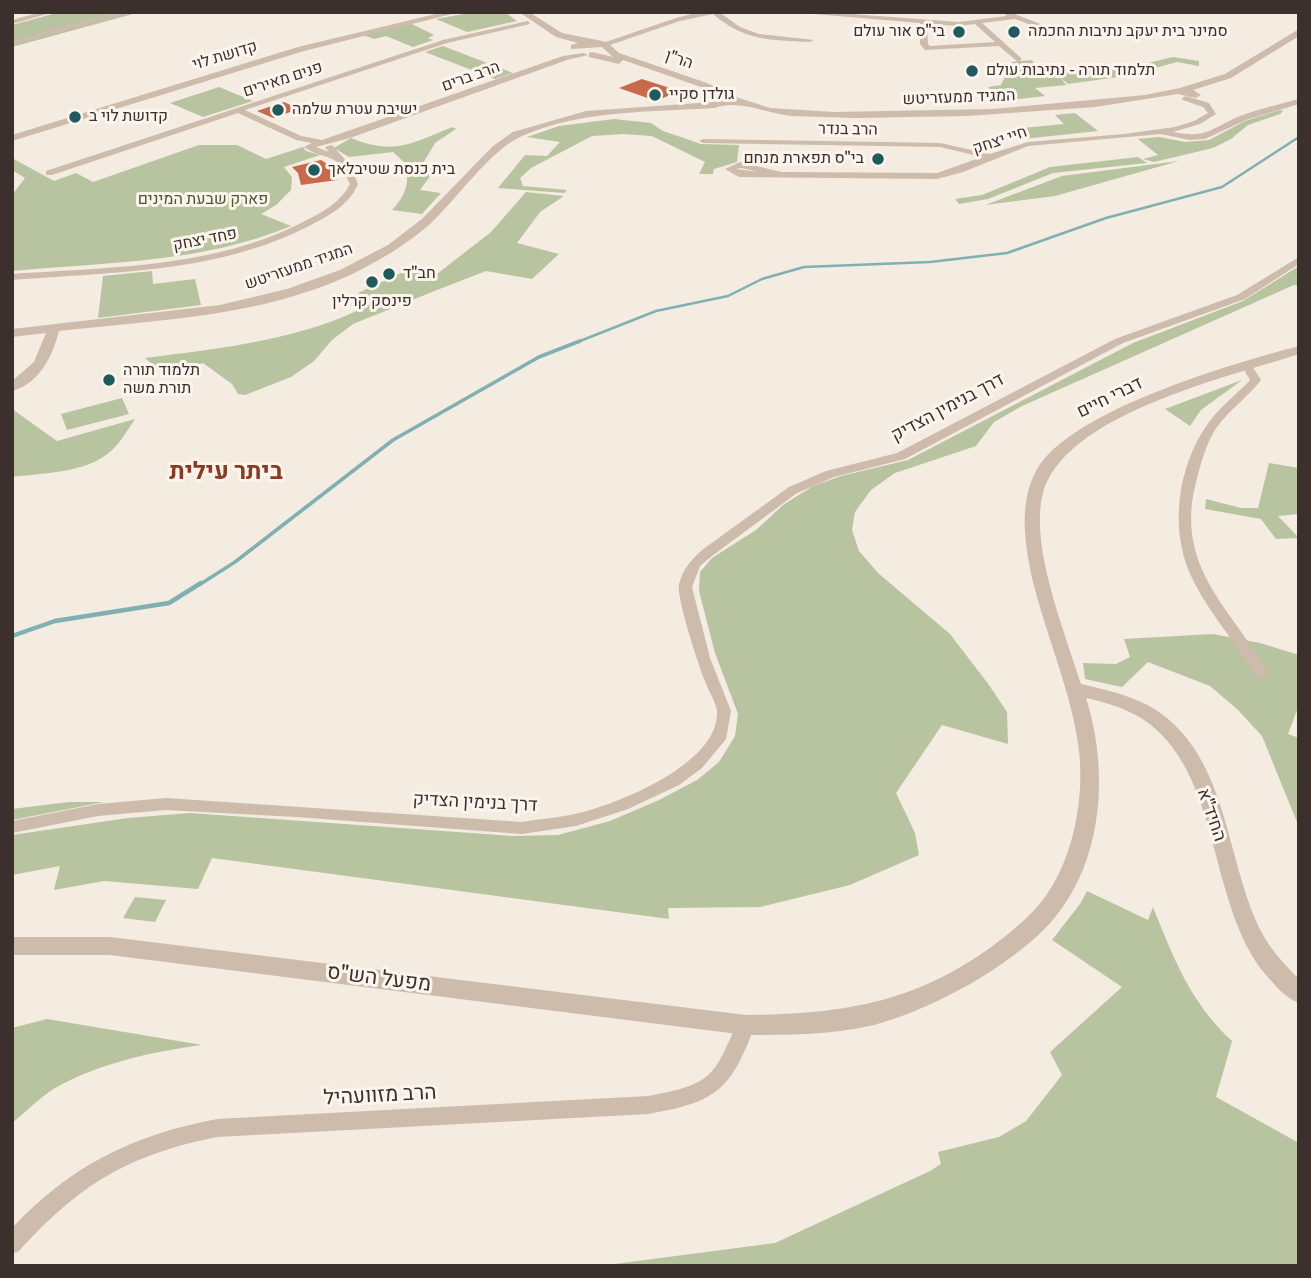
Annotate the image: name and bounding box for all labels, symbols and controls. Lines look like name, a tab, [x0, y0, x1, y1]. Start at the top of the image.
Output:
place label: בי"ס אור עולם	[853, 22, 945, 42]
place label: סמינר בית יעקב נתיבות החכמה	[1028, 22, 1228, 42]
marker: בי"ס אור עולם	[951, 24, 967, 40]
marker: סמינר בית יעקב נתיבות החכמה	[1006, 24, 1022, 40]
street label: קדושת לוי	[190, 37, 260, 75]
street label: הר"ן	[663, 46, 695, 74]
street label: פנים מאירים	[241, 58, 325, 102]
street label: הרב ברים	[439, 58, 503, 96]
place label: תלמוד תורה - נתיבות עולם	[986, 61, 1155, 81]
marker: תלמוד תורה - נתיבות עולם	[964, 63, 980, 79]
place label: גולדן סקיי	[669, 85, 734, 105]
street label: המגיד ממעזריטש	[902, 86, 1016, 110]
marker: גולדן סקיי	[647, 87, 663, 103]
place label: ישיבת עטרת שלמה	[292, 100, 417, 120]
marker: ישיבת עטרת שלמה	[270, 102, 286, 118]
place label: קדושת לוי ב	[89, 107, 168, 127]
marker: קדושת לוי ב	[67, 109, 83, 125]
street label: הרב בנדר	[818, 120, 878, 140]
street label: חיי יצחק	[970, 123, 1030, 159]
place label: בי"ס תפארת מנחם	[743, 149, 864, 169]
marker: בי"ס תפארת מנחם	[870, 151, 886, 167]
place label: בית כנסת שטיבלאך	[328, 160, 455, 180]
marker: בית כנסת שטיבלאך	[306, 162, 322, 178]
park label: פארק שבעת המינים	[138, 190, 268, 210]
street label: פחד יצחק	[171, 224, 239, 256]
street label: המגיד ממעזריטש	[243, 240, 355, 294]
place label: חב"ד	[403, 264, 436, 284]
marker: חב"ד	[381, 266, 397, 282]
marker: פינסק קרלין	[364, 274, 380, 290]
place label: פינסק קרלין	[332, 292, 412, 312]
place label: תלמוד תורה תורת משה	[123, 361, 200, 399]
street label: דרך בנימין הצדיק	[888, 369, 1008, 447]
marker: תלמוד תורה תורת משה	[101, 372, 117, 388]
street label: דברי חיים	[1074, 373, 1146, 423]
district label: ביתר עילית	[169, 459, 283, 487]
street label: החיד"א	[1192, 786, 1230, 844]
street label: דרך בנימין הצדיק	[412, 789, 538, 817]
street label: מפעל הש"ס	[326, 960, 432, 998]
street label: הרב מזוועהיל	[323, 1080, 437, 1112]

